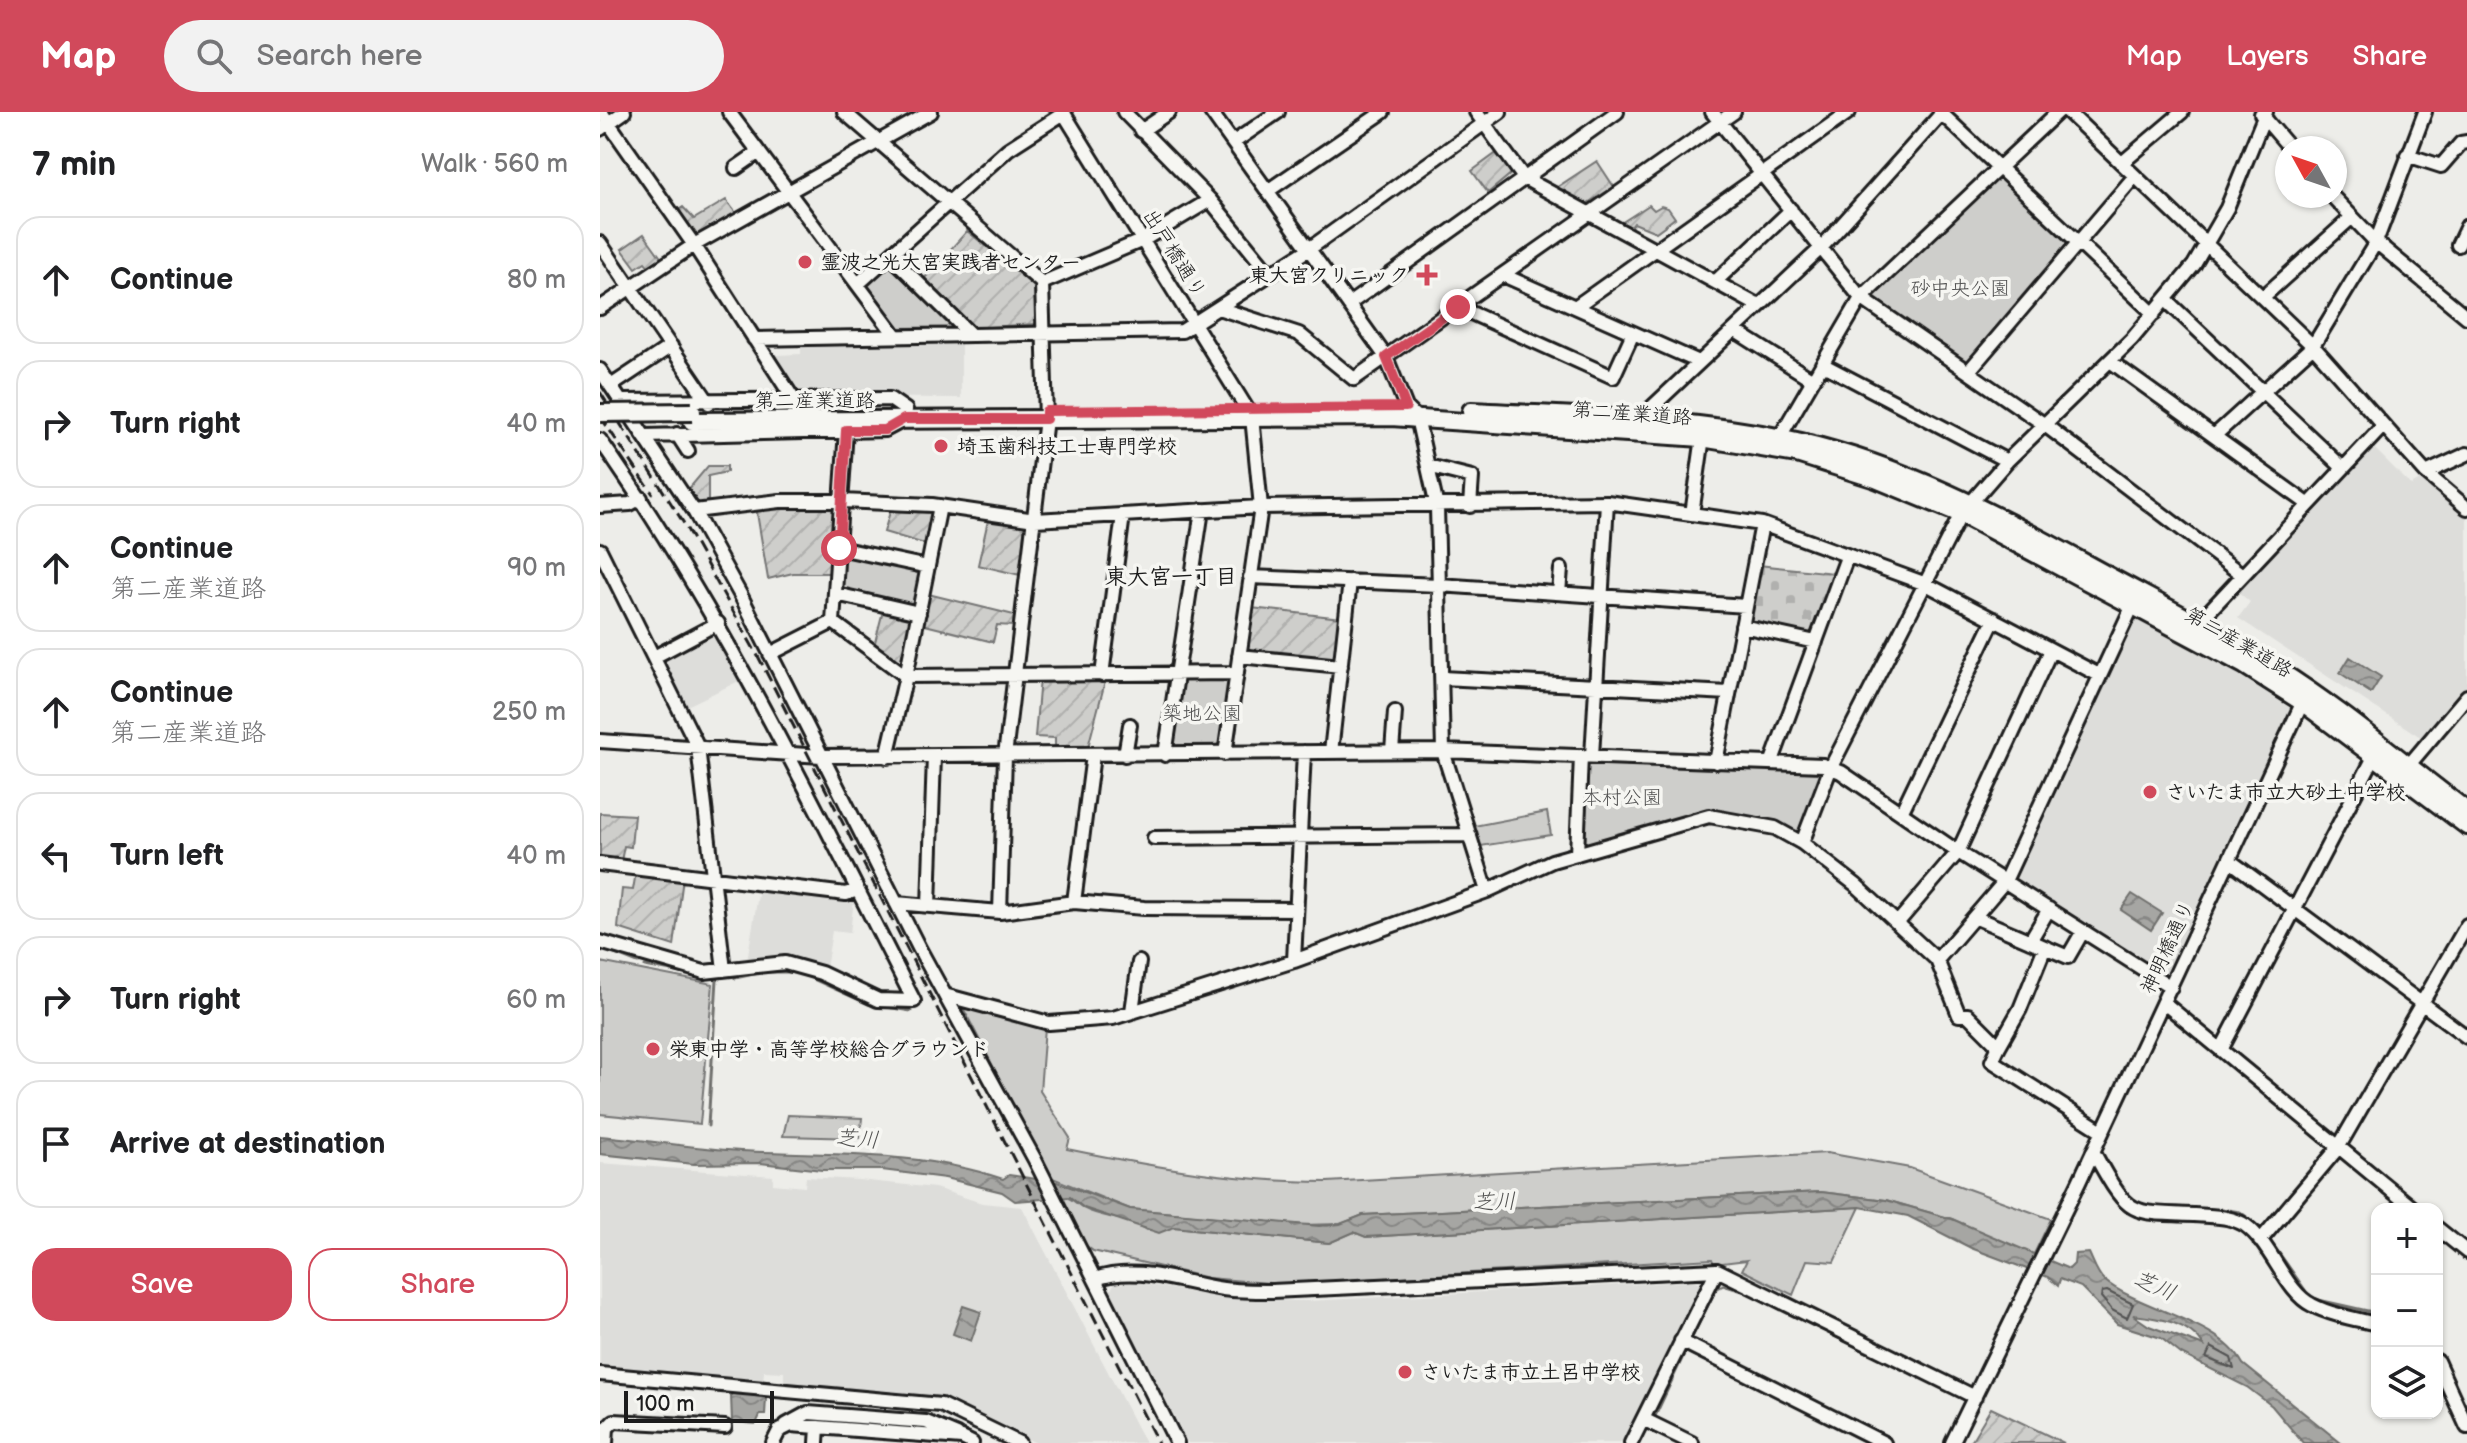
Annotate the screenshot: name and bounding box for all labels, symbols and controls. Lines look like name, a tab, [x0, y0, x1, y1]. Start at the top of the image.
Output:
search box	[164, 20, 724, 92]
text: Map	[40, 34, 116, 79]
icon: search	[192, 34, 236, 78]
text: Search here	[256, 38, 423, 74]
text: Map	[2126, 40, 2182, 73]
text: Layers	[2226, 40, 2309, 73]
text: Share	[2353, 40, 2427, 73]
north arrow	[2275, 136, 2347, 208]
text: 7 min	[32, 144, 116, 185]
text: Walk · 560 m	[421, 149, 568, 180]
street label: 出戸橋通り	[1137, 205, 1211, 302]
place label: 霊波之光大宮実践者センター	[821, 251, 1081, 275]
marker: 霊波之光大宮実践者センター	[796, 253, 814, 271]
icon: ahead	[34, 258, 78, 302]
text: Continue	[110, 262, 233, 298]
place label: 東大宮クリニック	[1249, 264, 1409, 288]
marker: 東大宮クリニック	[1416, 264, 1438, 286]
text: 80 m	[507, 265, 566, 296]
park label: 砂中央公園	[1910, 277, 2010, 301]
route end	[1440, 289, 1476, 325]
street label: 第二産業道路	[755, 389, 875, 413]
street label: 第二産業道路	[1571, 398, 1693, 430]
icon: right	[34, 402, 78, 446]
text: Turn right	[110, 406, 241, 442]
text: 40 m	[506, 409, 566, 440]
place label: 埼玉歯科技工士専門学校	[957, 435, 1177, 459]
marker: 埼玉歯科技工士専門学校	[932, 437, 950, 455]
route start	[821, 530, 857, 566]
text: Continue	[110, 531, 233, 567]
icon: ahead	[34, 546, 78, 590]
text: 90 m	[507, 553, 566, 584]
district label: 東大宮一丁目	[1105, 564, 1237, 591]
text: 第二産業道路	[110, 574, 266, 605]
street label: 第二産業道路	[2181, 602, 2296, 683]
text: Continue	[110, 675, 233, 711]
icon: ahead	[34, 690, 78, 734]
text: 250 m	[492, 697, 566, 728]
park label: 築地公園	[1162, 702, 1242, 726]
text: 第二産業道路	[110, 718, 266, 749]
place label: さいたま市立大砂土中学校	[2166, 781, 2406, 805]
marker: さいたま市立大砂土中学校	[2141, 783, 2159, 801]
park label: 本村公園	[1582, 786, 1662, 810]
icon: left	[34, 834, 78, 878]
text: Turn left	[110, 838, 224, 874]
text: 40 m	[506, 841, 566, 872]
street label: 神明橋通り	[2136, 897, 2200, 998]
icon: right	[34, 978, 78, 1022]
text: Turn right	[110, 982, 241, 1018]
text: 60 m	[506, 985, 566, 1016]
place label: 栄東中学・高等学校総合グラウンド	[669, 1038, 989, 1062]
marker: 栄東中学・高等学校総合グラウンド	[644, 1040, 662, 1058]
icon: arrive	[34, 1122, 78, 1166]
water label: 芝川	[834, 1124, 880, 1154]
text: Arrive at destination	[110, 1126, 386, 1162]
water label: 芝川	[1472, 1188, 1517, 1217]
map controls	[2371, 1203, 2443, 1419]
button: +	[2371, 1203, 2443, 1275]
button: Save	[32, 1248, 292, 1321]
button: Share	[308, 1248, 568, 1321]
water label: 芝川	[2129, 1265, 2180, 1307]
button: −	[2371, 1275, 2443, 1347]
button: layers	[2371, 1347, 2443, 1419]
place label: さいたま市立土呂中学校	[1421, 1361, 1641, 1385]
marker: さいたま市立土呂中学校	[1396, 1363, 1414, 1381]
scale bar	[624, 1387, 774, 1423]
text: 100 m	[636, 1391, 695, 1418]

